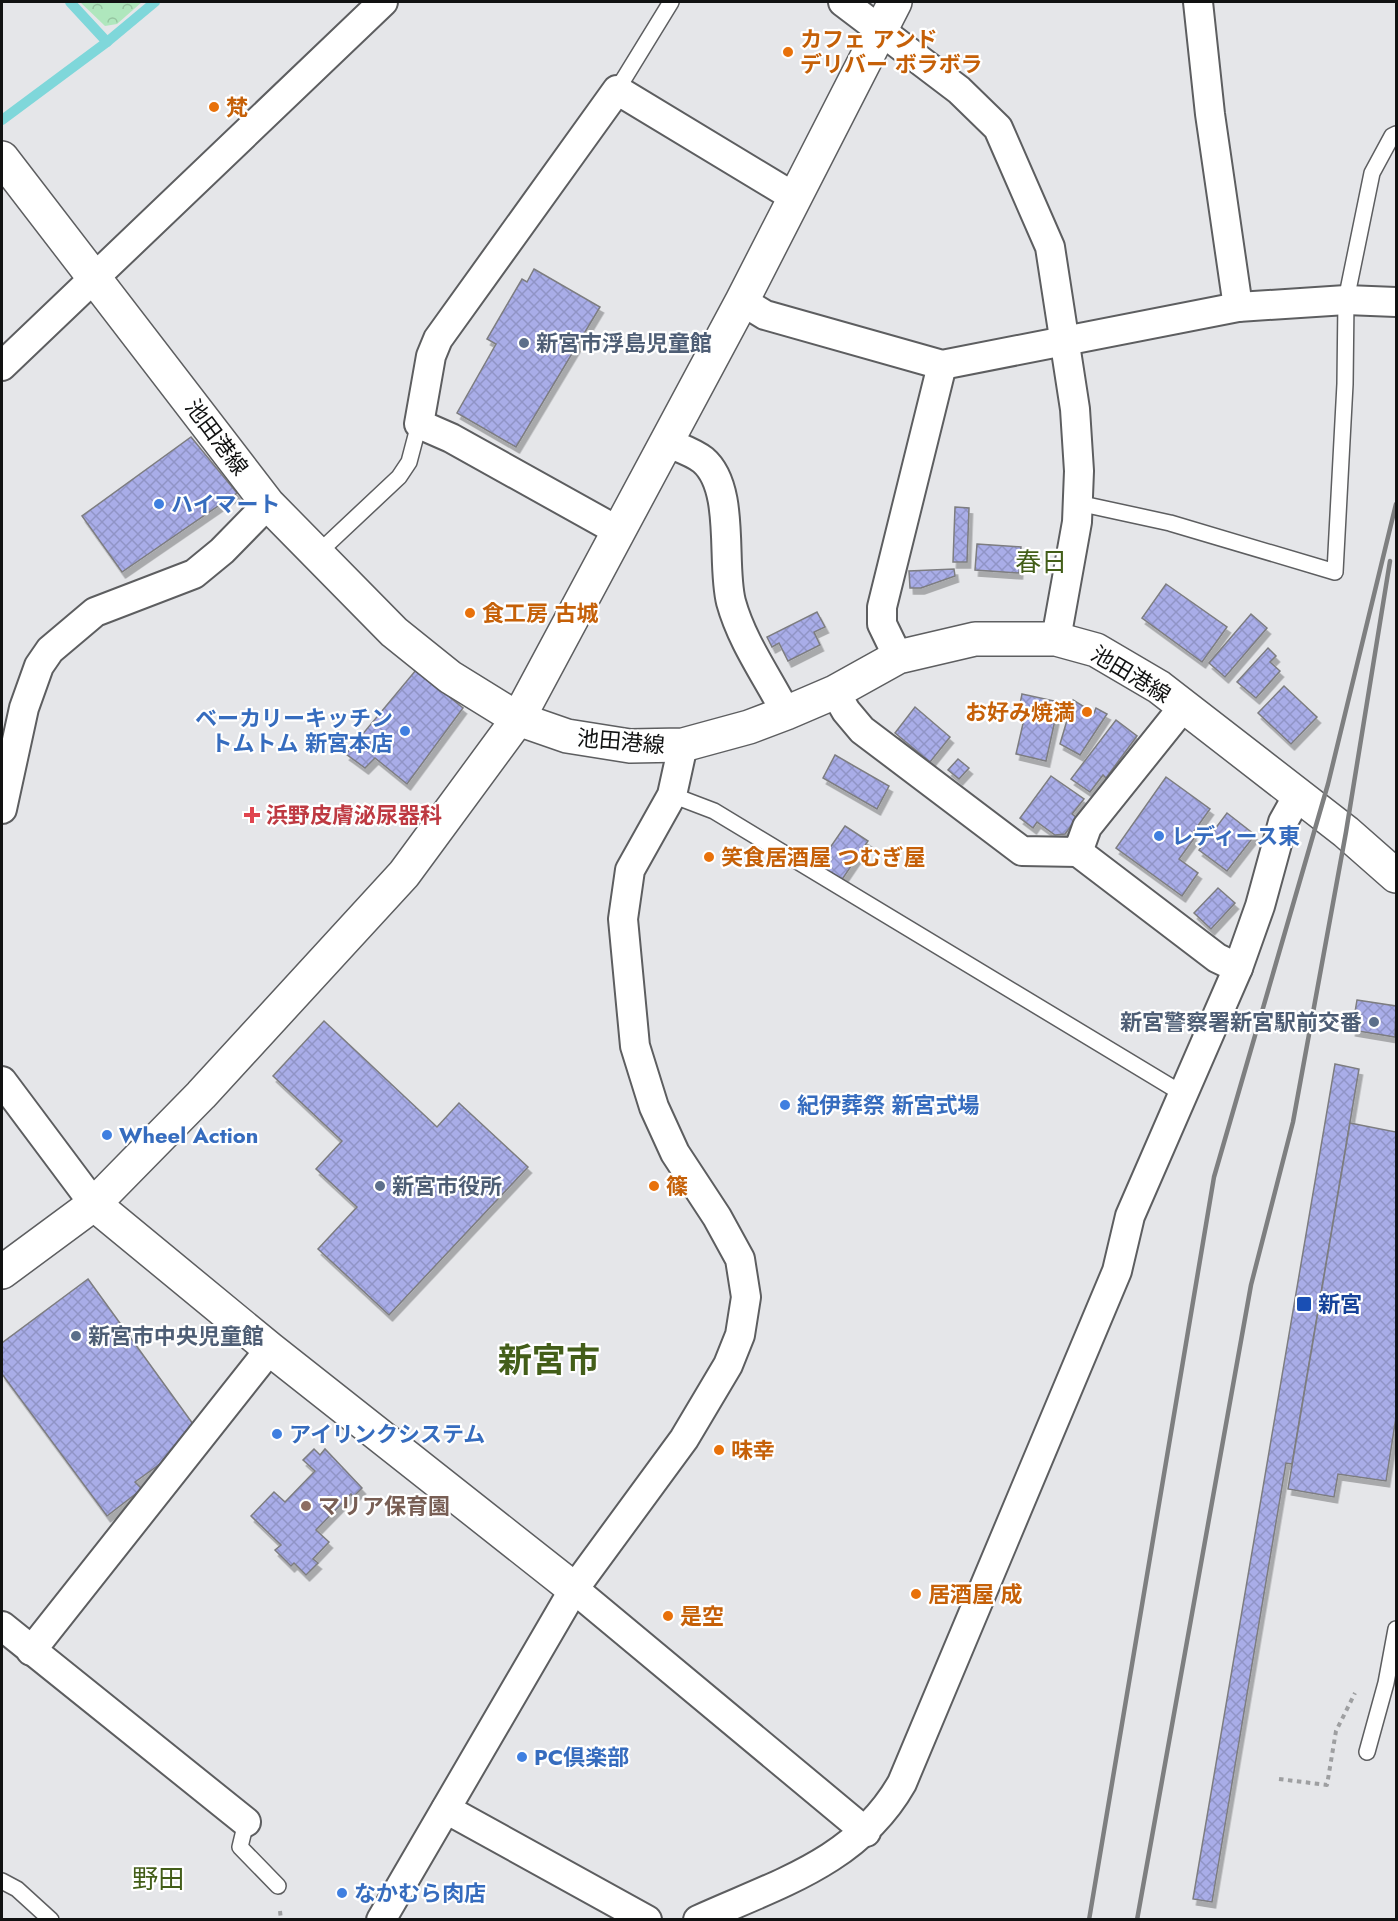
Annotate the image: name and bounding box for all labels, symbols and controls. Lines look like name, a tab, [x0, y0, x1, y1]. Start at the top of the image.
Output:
place label: カフェ アンド デリバー ボラボラ	[800, 23, 983, 80]
marker: カフェ アンド デリバー ボラボラ	[781, 45, 795, 59]
place label: 梵	[226, 91, 248, 123]
marker: 梵	[207, 100, 221, 114]
place label: 新宮市浮島児童館	[536, 327, 712, 359]
marker: 新宮市浮島児童館	[517, 336, 531, 350]
street label: 池田港線	[178, 392, 256, 482]
place label: ハイマート	[171, 488, 281, 520]
marker: ハイマート	[152, 497, 166, 511]
district label: 春日	[1015, 543, 1067, 581]
place label: 食工房 古城	[482, 597, 599, 629]
marker: 食工房 古城	[463, 606, 477, 620]
street label: 池田港線	[1085, 638, 1177, 710]
place label: お好み焼満	[965, 696, 1075, 728]
place label: ベーカリーキッチン トムトム 新宮本店	[195, 702, 393, 759]
marker: お好み焼満	[1080, 705, 1094, 719]
street label: 池田港線	[576, 721, 666, 761]
marker: ベーカリーキッチン トムトム 新宮本店	[398, 724, 412, 738]
place label: 浜野皮膚泌尿器科	[266, 799, 442, 831]
marker: 浜野皮膚泌尿器科	[243, 806, 261, 824]
place label: レディース東	[1171, 820, 1300, 852]
marker: レディース東	[1152, 829, 1166, 843]
place label: 笑食居酒屋 つむぎ屋	[721, 841, 926, 873]
marker: 笑食居酒屋 つむぎ屋	[702, 850, 716, 864]
place label: 新宮警察署新宮駅前交番	[1120, 1006, 1362, 1038]
marker: 新宮警察署新宮駅前交番	[1367, 1015, 1381, 1029]
place label: 紀伊葬祭 新宮式場	[797, 1089, 980, 1121]
marker: 紀伊葬祭 新宮式場	[778, 1098, 792, 1112]
place label: Wheel Action	[119, 1119, 258, 1151]
marker: Wheel Action	[100, 1128, 114, 1142]
place label: 新宮市役所	[392, 1170, 502, 1202]
place label: 篠	[666, 1170, 688, 1202]
marker: 新宮市役所	[373, 1179, 387, 1193]
marker: 篠	[647, 1179, 661, 1193]
place label: 新宮	[1318, 1288, 1362, 1320]
marker: 新宮	[1295, 1295, 1313, 1313]
place label: 新宮市中央児童館	[88, 1320, 264, 1352]
marker: 新宮市中央児童館	[69, 1329, 83, 1343]
district label: 新宮市	[498, 1336, 600, 1385]
place label: アイリンクシステム	[289, 1418, 485, 1450]
marker: アイリンクシステム	[270, 1427, 284, 1441]
place label: 味幸	[731, 1434, 775, 1466]
marker: 味幸	[712, 1443, 726, 1457]
place label: マリア保育園	[318, 1490, 450, 1522]
marker: マリア保育園	[299, 1499, 313, 1513]
place label: 居酒屋 成	[928, 1578, 1023, 1610]
marker: 居酒屋 成	[909, 1587, 923, 1601]
place label: 是空	[680, 1600, 724, 1632]
marker: 是空	[661, 1609, 675, 1623]
place label: PC倶楽部	[534, 1741, 629, 1773]
marker: PC倶楽部	[515, 1750, 529, 1764]
district label: 野田	[132, 1860, 184, 1898]
place label: なかむら肉店	[354, 1877, 486, 1909]
marker: なかむら肉店	[335, 1886, 349, 1900]

